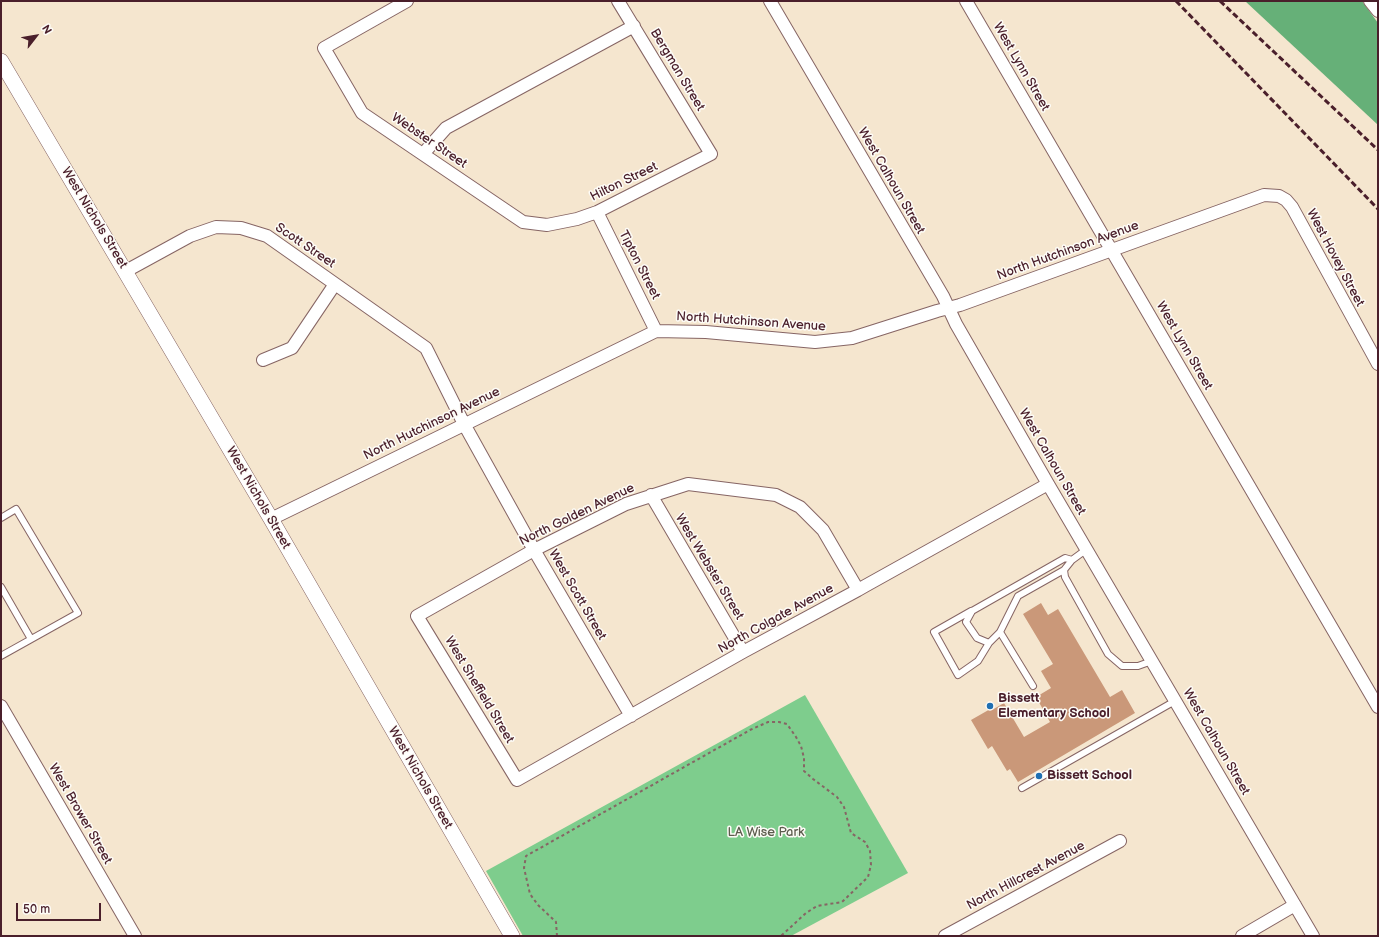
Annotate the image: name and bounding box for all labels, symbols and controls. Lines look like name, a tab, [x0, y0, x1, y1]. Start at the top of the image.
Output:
north arrow	[16, 16, 56, 56]
street label: West Lynn Street	[989, 20, 1053, 114]
text: N	[39, 23, 54, 36]
street label: Bergman Street	[646, 26, 708, 114]
street label: Webster Street	[388, 110, 470, 172]
street label: West Calhoun Street	[854, 125, 928, 237]
street label: Hilton Street	[588, 159, 660, 205]
street label: West Nichols Street	[58, 164, 130, 272]
street label: West Hovey Street	[1303, 207, 1367, 309]
street label: North Hutchinson Avenue	[995, 218, 1141, 284]
street label: Scott Street	[272, 220, 338, 272]
street label: Tipton Street	[615, 228, 663, 302]
street label: West Lynn Street	[1152, 299, 1216, 393]
street label: North Hutchinson Avenue	[676, 309, 826, 335]
street label: North Hutchinson Avenue	[361, 384, 503, 464]
street label: West Calhoun Street	[1015, 406, 1089, 518]
street label: West Nichols Street	[222, 444, 294, 552]
street label: North Golden Avenue	[517, 480, 637, 550]
street label: West Webster Street	[671, 511, 747, 623]
street label: West Scott Street	[545, 547, 609, 643]
street label: North Colgate Avenue	[716, 581, 836, 657]
street label: West Sheffield Street	[441, 634, 517, 746]
street label: West Calhoun Street	[1179, 686, 1253, 798]
place label: Bissett Elementary School	[998, 691, 1110, 722]
marker: Bissett Elementary School	[985, 701, 995, 711]
street label: West Nichols Street	[384, 724, 456, 832]
street label: West Brower Street	[45, 761, 115, 867]
place label: Bissett School	[1047, 768, 1132, 784]
marker: Bissett School	[1034, 771, 1044, 781]
park label: LA Wise Park	[728, 825, 804, 841]
street label: North Hillcrest Avenue	[964, 838, 1088, 914]
scale bar	[18, 895, 103, 921]
text: 50 m	[23, 902, 50, 917]

